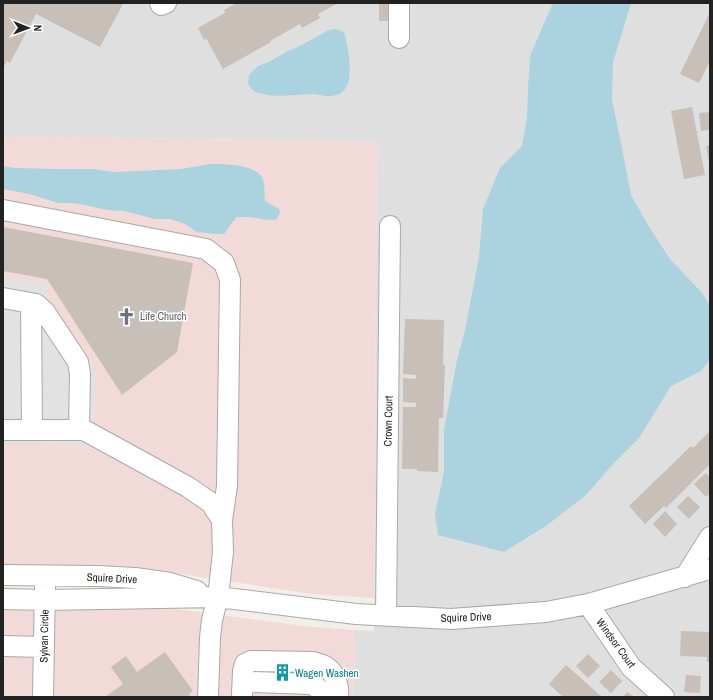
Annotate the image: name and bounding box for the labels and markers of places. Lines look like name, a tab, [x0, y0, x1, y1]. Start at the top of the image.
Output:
church icon: Life Church	[117, 306, 137, 326]
place label: Life Church	[140, 309, 187, 323]
building icon: Wagen Washen	[272, 663, 292, 683]
place label: Wagen Washen	[295, 666, 359, 680]

